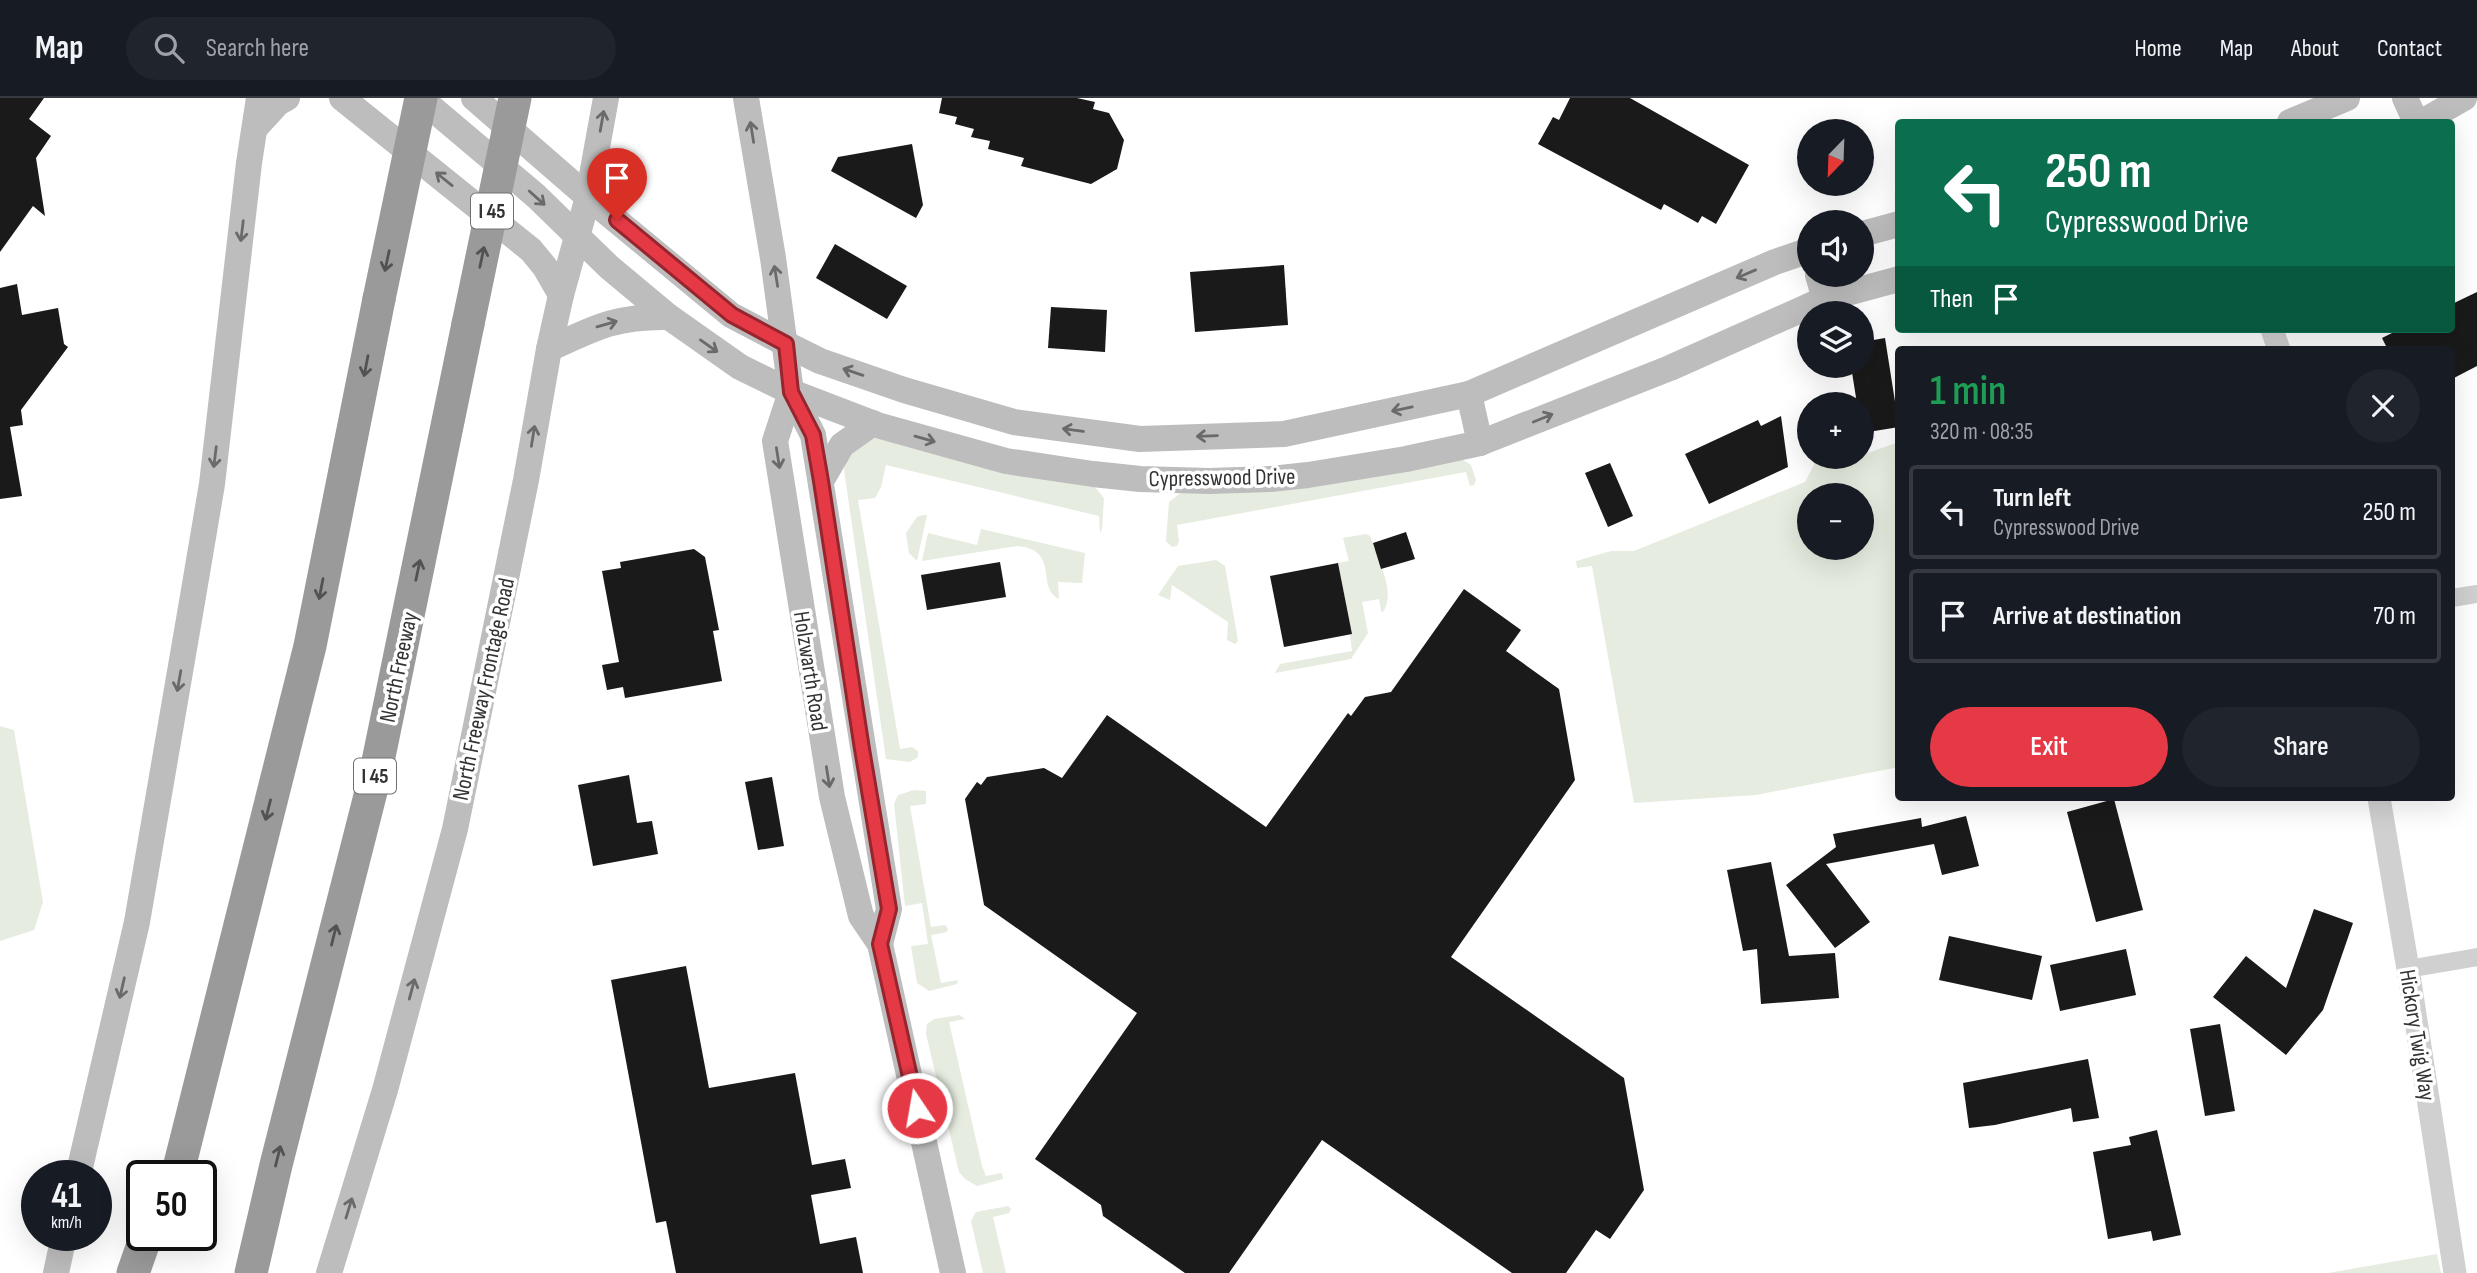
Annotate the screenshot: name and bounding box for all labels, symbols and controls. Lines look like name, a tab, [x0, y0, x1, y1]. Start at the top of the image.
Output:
search box	[126, 17, 616, 80]
text: Map	[35, 28, 84, 68]
icon: search	[150, 29, 188, 67]
text: Search here	[206, 33, 309, 64]
text: Home	[2134, 34, 2182, 63]
text: Map	[2220, 34, 2253, 63]
text: About	[2291, 34, 2339, 63]
text: Contact	[2377, 34, 2442, 63]
one-way arrow	[596, 110, 609, 133]
north arrow	[1797, 119, 1874, 196]
map controls	[1797, 119, 1874, 560]
one-way arrow	[745, 122, 758, 144]
text: 250 m	[2045, 143, 2151, 202]
icon: left	[1930, 147, 2021, 238]
pin	[587, 148, 647, 220]
icon: arrive	[598, 159, 636, 197]
one-way arrow	[435, 171, 453, 187]
one-way arrow	[528, 190, 546, 206]
road number: I 45	[471, 194, 513, 228]
text: Cypresswood Drive	[2045, 203, 2249, 242]
button: sound	[1797, 210, 1874, 287]
one-way arrow	[235, 219, 248, 242]
one-way arrow	[477, 247, 490, 269]
one-way arrow	[380, 249, 394, 272]
one-way arrow	[769, 265, 782, 288]
one-way arrow	[1736, 268, 1757, 281]
icon: arrive	[1987, 280, 2025, 318]
text: Then	[1930, 284, 1973, 315]
button: layers	[1797, 301, 1874, 378]
one-way arrow	[595, 316, 617, 329]
one-way arrow	[699, 339, 718, 353]
one-way arrow	[359, 354, 372, 377]
one-way arrow	[843, 365, 865, 377]
text: 1 min	[1930, 366, 2006, 417]
button: close	[2346, 369, 2420, 443]
button: +	[1797, 392, 1874, 469]
one-way arrow	[1391, 402, 1414, 416]
one-way arrow	[1532, 411, 1554, 424]
text: 320 m · 08:35	[1930, 418, 2033, 446]
one-way arrow	[1062, 423, 1084, 436]
one-way arrow	[527, 425, 540, 448]
one-way arrow	[1195, 430, 1218, 443]
one-way arrow	[913, 433, 935, 446]
one-way arrow	[209, 445, 222, 468]
one-way arrow	[771, 446, 784, 468]
street label: Cypresswood Drive	[1149, 463, 1296, 493]
button: −	[1797, 483, 1874, 560]
text: Turn left	[1993, 483, 2071, 514]
icon: left	[1934, 493, 1972, 531]
text: 250 m	[2362, 497, 2416, 528]
text: Cypresswood Drive	[1993, 514, 2140, 542]
one-way arrow	[411, 559, 425, 582]
street label: North Freeway Frontage Road	[447, 576, 521, 803]
one-way arrow	[314, 577, 327, 600]
icon: arrive	[1934, 597, 1972, 635]
text: Arrive at destination	[1993, 601, 2181, 632]
text: 70 m	[2373, 601, 2416, 632]
street label: North Freeway	[374, 609, 424, 725]
street label: Holzwarth Road	[787, 609, 833, 733]
one-way arrow	[172, 669, 185, 692]
button: Exit	[1930, 707, 2168, 787]
button: Share	[2182, 707, 2420, 787]
road number: I 45	[354, 758, 396, 794]
one-way arrow	[822, 765, 835, 788]
one-way arrow	[261, 798, 274, 821]
one-way arrow	[328, 925, 341, 947]
street label: Hickory Twig Way	[2393, 967, 2441, 1103]
one-way arrow	[115, 976, 128, 999]
one-way arrow	[406, 978, 419, 1001]
position arrow	[880, 1071, 954, 1145]
one-way arrow	[272, 1145, 285, 1168]
speed limit sign: 50	[126, 1160, 217, 1251]
text: 41	[51, 1175, 82, 1218]
one-way arrow	[344, 1197, 357, 1219]
text: km/h	[51, 1212, 82, 1233]

